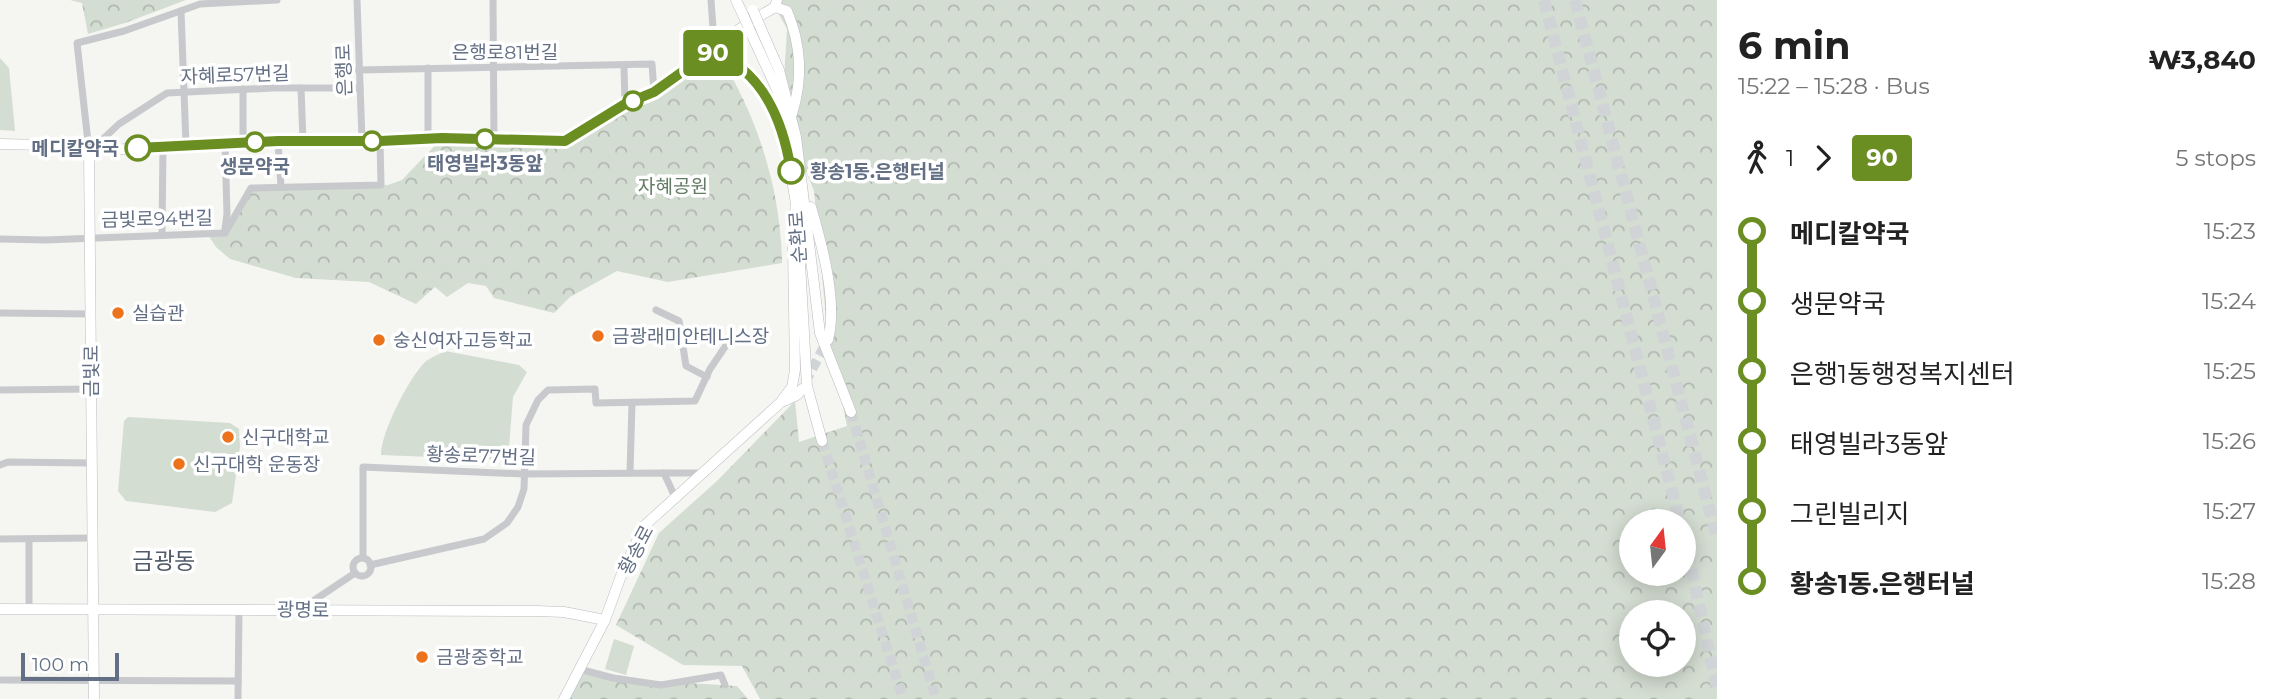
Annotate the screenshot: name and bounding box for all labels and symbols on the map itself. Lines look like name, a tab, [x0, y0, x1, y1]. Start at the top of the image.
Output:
line badge: 90	[682, 30, 744, 76]
street label: 은행로81번길	[452, 41, 558, 64]
street label: 은행로	[332, 43, 356, 97]
street label: 자혜로57번길	[180, 62, 290, 88]
unlabelled marker	[623, 91, 643, 111]
marker: 태영빌라3동앞	[475, 129, 495, 149]
unlabelled marker	[362, 131, 382, 151]
marker: 생문약국	[245, 132, 265, 152]
marker: 메디칼약국	[125, 135, 151, 161]
place label: 메디칼약국	[32, 137, 119, 160]
place label: 태영빌라3동앞	[427, 152, 543, 175]
place label: 생문약국	[220, 155, 290, 178]
marker: 황송1동.은행터널	[778, 158, 804, 184]
place label: 황송1동.은행터널	[810, 160, 945, 183]
park label: 자혜공원	[638, 175, 708, 198]
street label: 금빛로94번길	[101, 207, 213, 231]
street label: 순환로	[785, 210, 811, 264]
place label: 실습관	[132, 302, 184, 325]
marker: 실습관	[110, 305, 126, 321]
place label: 금광래미안테니스장	[612, 325, 769, 348]
marker: 금광래미안테니스장	[590, 328, 606, 344]
place label: 숭신여자고등학교	[393, 329, 533, 352]
marker: 숭신여자고등학교	[371, 332, 387, 348]
street label: 금빛로	[80, 345, 103, 397]
place label: 신구대학교	[242, 426, 329, 449]
marker: 신구대학교	[220, 429, 236, 445]
street label: 황송로77번길	[426, 443, 536, 469]
place label: 신구대학 운동장	[193, 453, 320, 476]
marker: 신구대학 운동장	[171, 456, 187, 472]
north arrow	[1619, 509, 1696, 586]
street label: 황송로	[614, 521, 658, 579]
district label: 금광동	[132, 547, 196, 575]
street label: 광명로	[277, 598, 329, 622]
place label: 금광중학교	[436, 646, 523, 669]
marker: 금광중학교	[414, 649, 430, 665]
scale bar	[21, 650, 119, 682]

